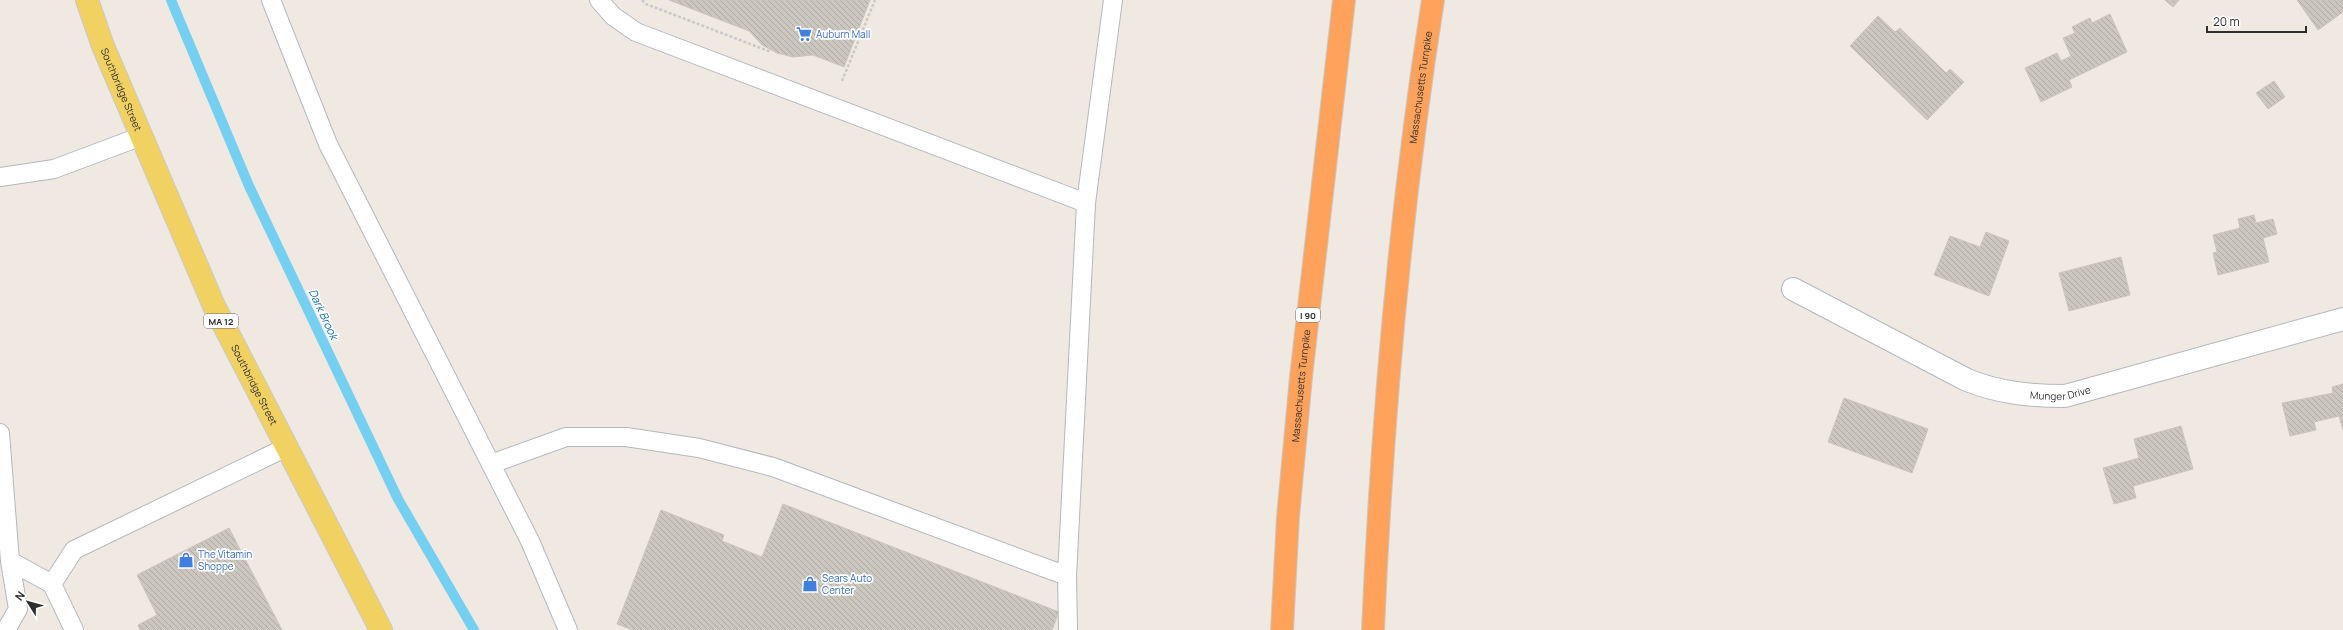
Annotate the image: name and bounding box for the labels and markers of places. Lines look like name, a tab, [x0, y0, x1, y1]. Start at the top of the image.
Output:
supermarket icon: Auburn Mall	[795, 25, 813, 43]
place label: Auburn Mall	[816, 27, 870, 41]
place label: The Vitamin Shoppe	[198, 547, 252, 573]
shop icon: The Vitamin Shoppe	[177, 551, 195, 569]
place label: Sears Auto Center	[822, 571, 872, 597]
shop icon: Sears Auto Center	[801, 575, 819, 593]

